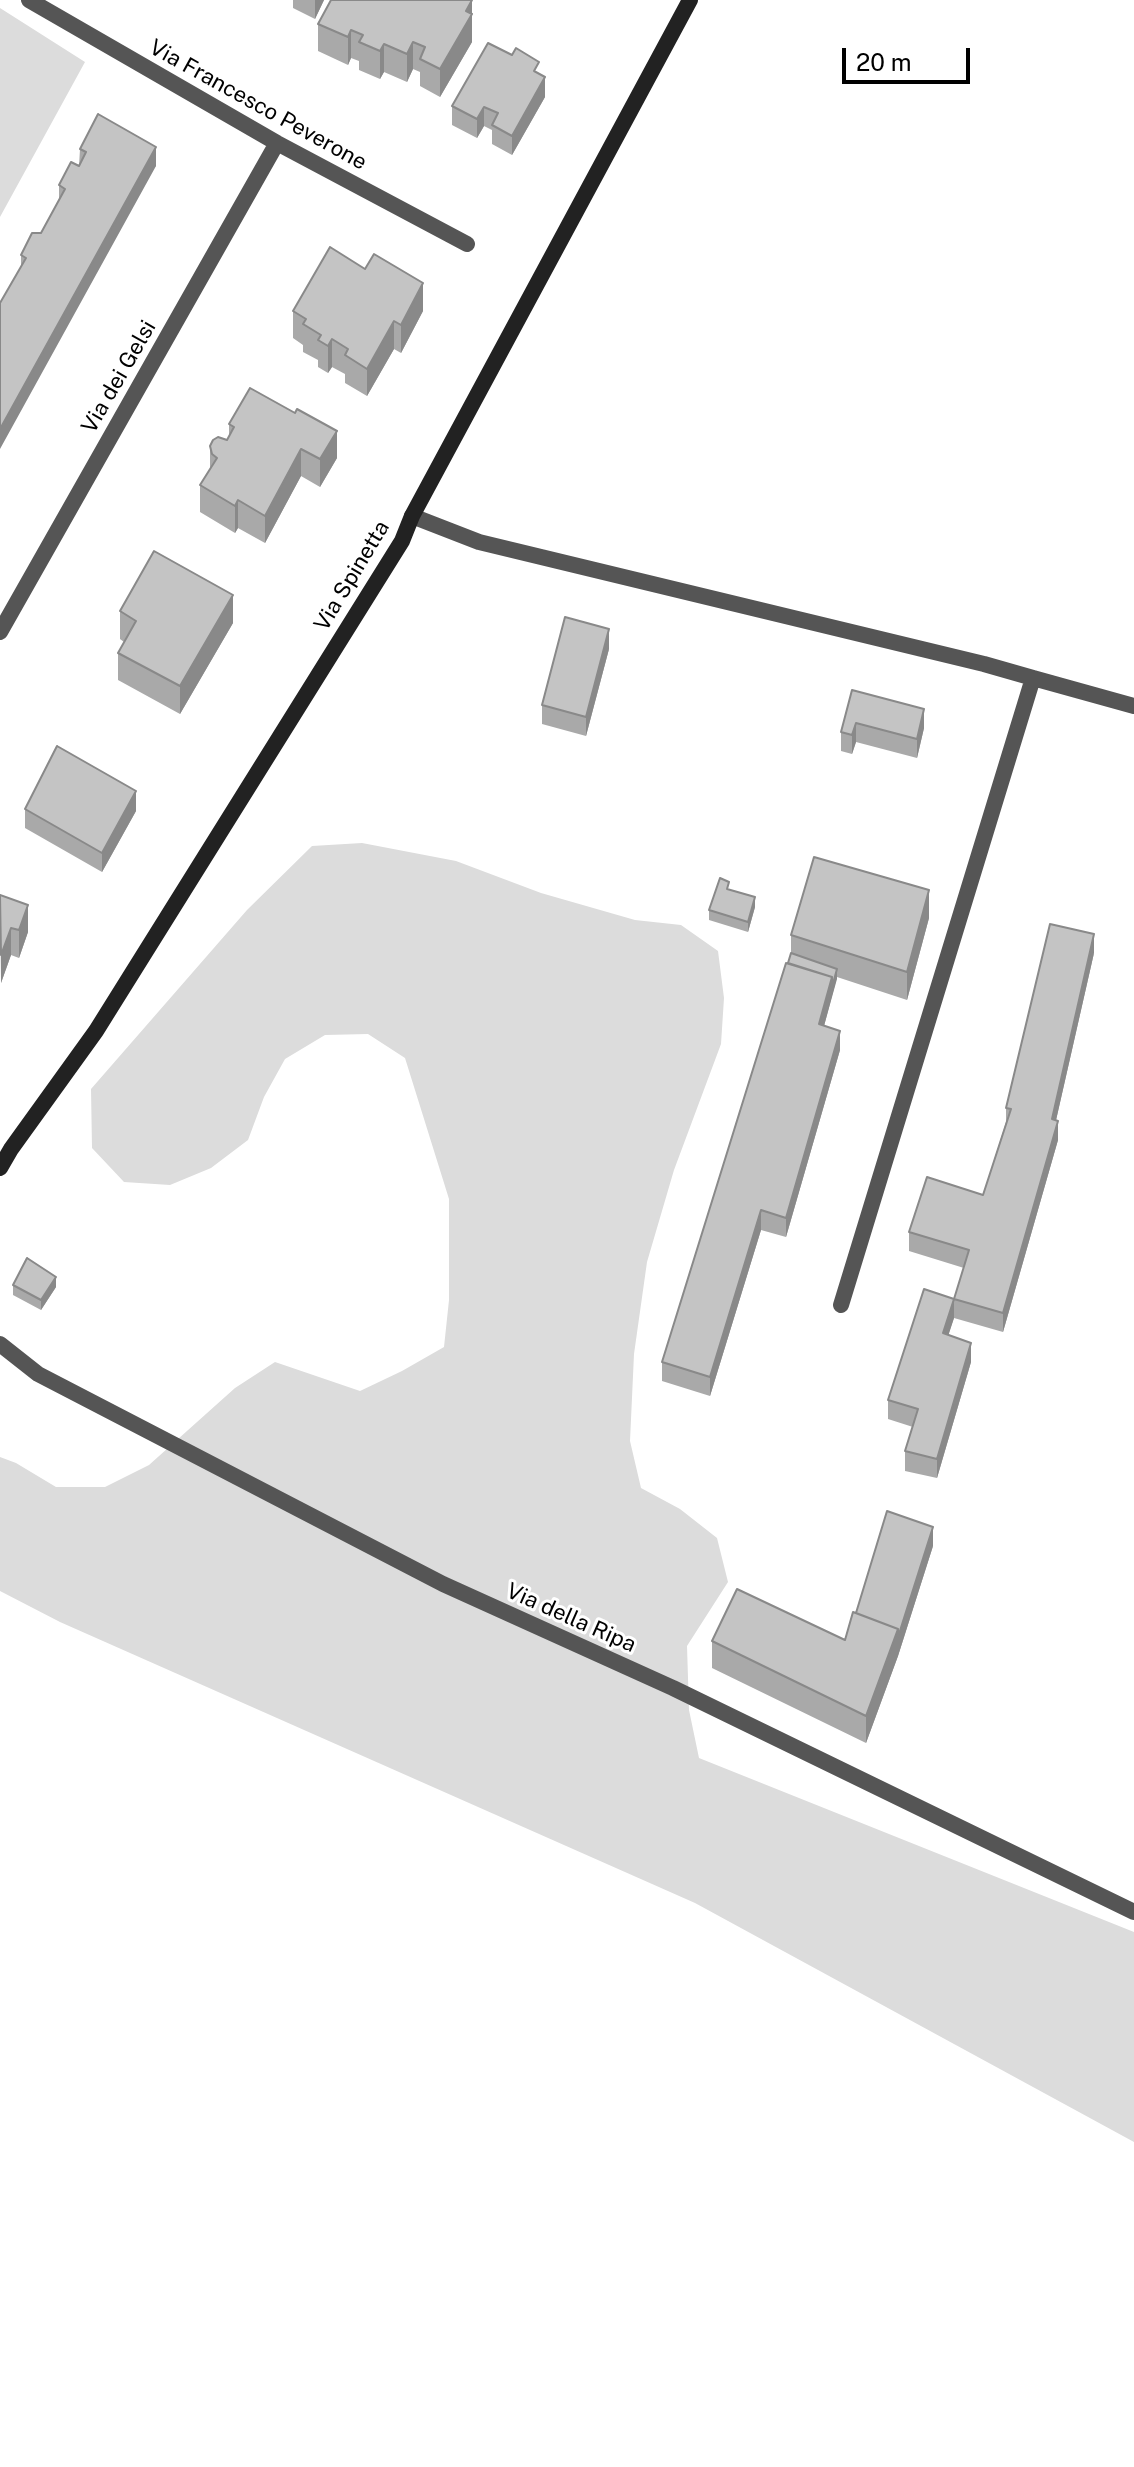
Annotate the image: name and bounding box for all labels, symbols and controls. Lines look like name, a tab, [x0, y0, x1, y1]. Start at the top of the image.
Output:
scale bar	[846, 32, 974, 82]
street label: Via Francesco Peverone	[145, 34, 371, 176]
text: 20 m	[856, 48, 912, 76]
street label: Via dei Gelsi	[76, 316, 162, 438]
street label: Via Spinetta	[309, 516, 395, 636]
street label: Via della Ripa	[502, 1578, 640, 1658]

